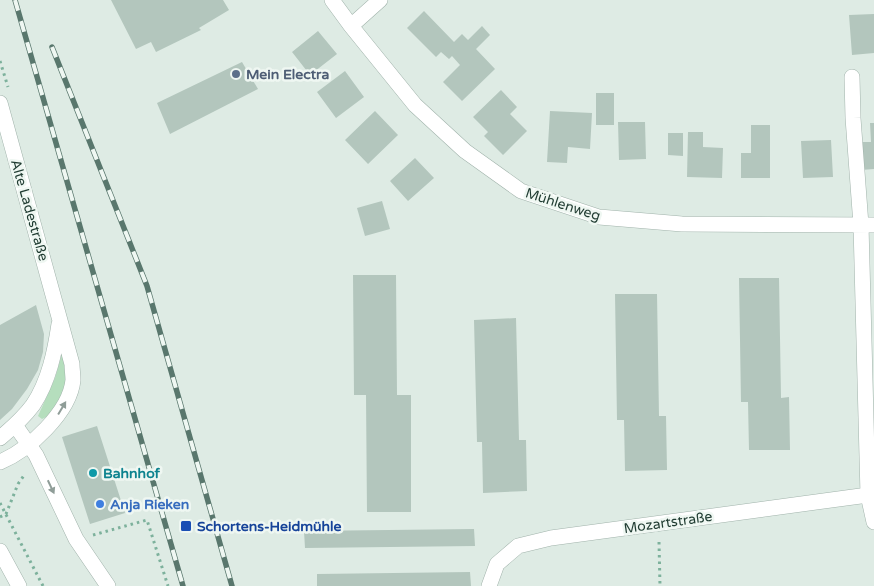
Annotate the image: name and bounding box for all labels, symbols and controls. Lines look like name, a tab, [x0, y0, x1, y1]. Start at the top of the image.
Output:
place label: Mein Electra	[246, 66, 329, 83]
marker: Mein Electra	[230, 68, 242, 80]
street label: Alte Ladestraße	[7, 157, 52, 263]
street label: Mühlenweg	[523, 184, 603, 225]
one-way arrow	[57, 402, 66, 415]
place label: Bahnhof	[103, 465, 161, 482]
marker: Bahnhof	[87, 467, 99, 479]
one-way arrow	[47, 480, 55, 494]
place label: Anja Rieken	[110, 496, 189, 513]
marker: Anja Rieken	[94, 498, 106, 510]
street label: Mozartstraße	[623, 508, 713, 537]
place label: Schortens-Heidmühle	[197, 518, 342, 535]
marker: Schortens-Heidmühle	[179, 519, 193, 533]

